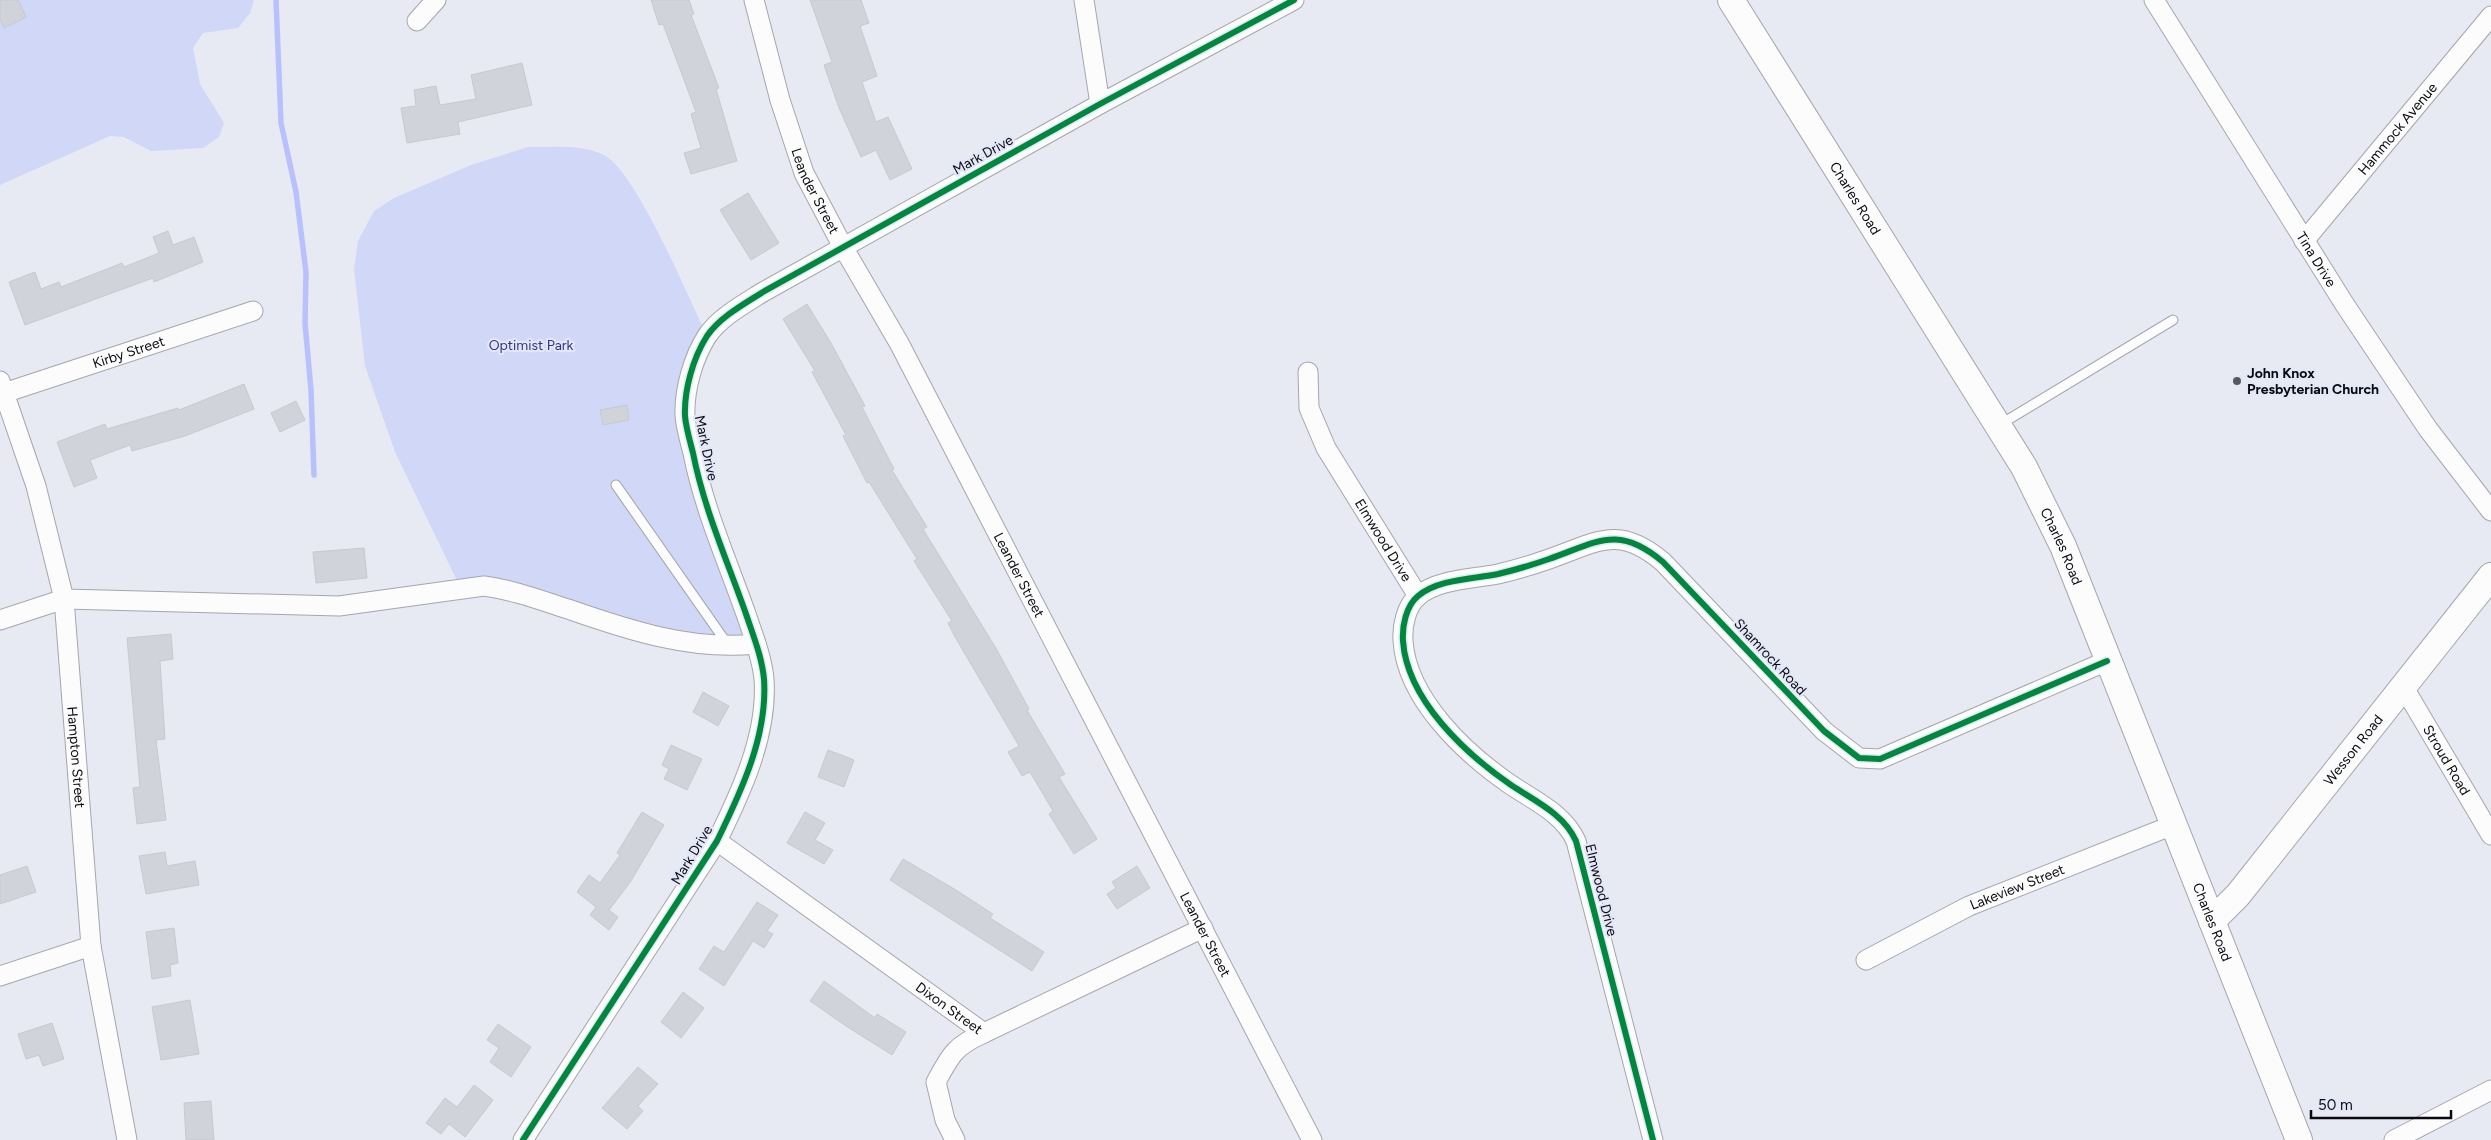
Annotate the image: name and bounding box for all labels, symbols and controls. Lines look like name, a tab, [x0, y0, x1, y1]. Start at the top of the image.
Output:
street label: Hammock Avenue	[2354, 79, 2441, 178]
street label: Mark Drive	[950, 131, 1016, 179]
street label: Leander Street	[788, 146, 843, 237]
street label: Charles Road	[1826, 159, 1885, 238]
street label: Tina Drive	[2293, 229, 2340, 290]
street label: Kirby Street	[90, 332, 167, 372]
park label: Optimist Park	[489, 337, 574, 354]
place label: John Knox Presbyterian Church	[2247, 365, 2379, 398]
marker: John Knox Presbyterian Church	[2231, 375, 2243, 387]
street label: Mark Drive	[691, 414, 721, 483]
street label: Elmwood Drive	[1351, 496, 1416, 585]
street label: Charles Road	[2037, 505, 2086, 587]
street label: Leander Street	[990, 529, 1048, 620]
street label: Shamrock Road	[1730, 615, 1810, 699]
street label: Hampton Street	[64, 706, 89, 809]
street label: Wesson Road	[2320, 711, 2386, 789]
street label: Stroud Road	[2419, 722, 2474, 798]
street label: Mark Drive	[668, 822, 717, 888]
street label: Elmwood Drive	[1581, 842, 1621, 938]
street label: Lakeview Street	[1967, 861, 2067, 913]
street label: Charles Road	[2189, 880, 2236, 964]
street label: Leander Street	[1176, 889, 1234, 980]
street label: Dixon Street	[913, 978, 986, 1038]
scale bar	[2311, 1088, 2451, 1120]
text: 50 m	[2318, 1096, 2353, 1114]

